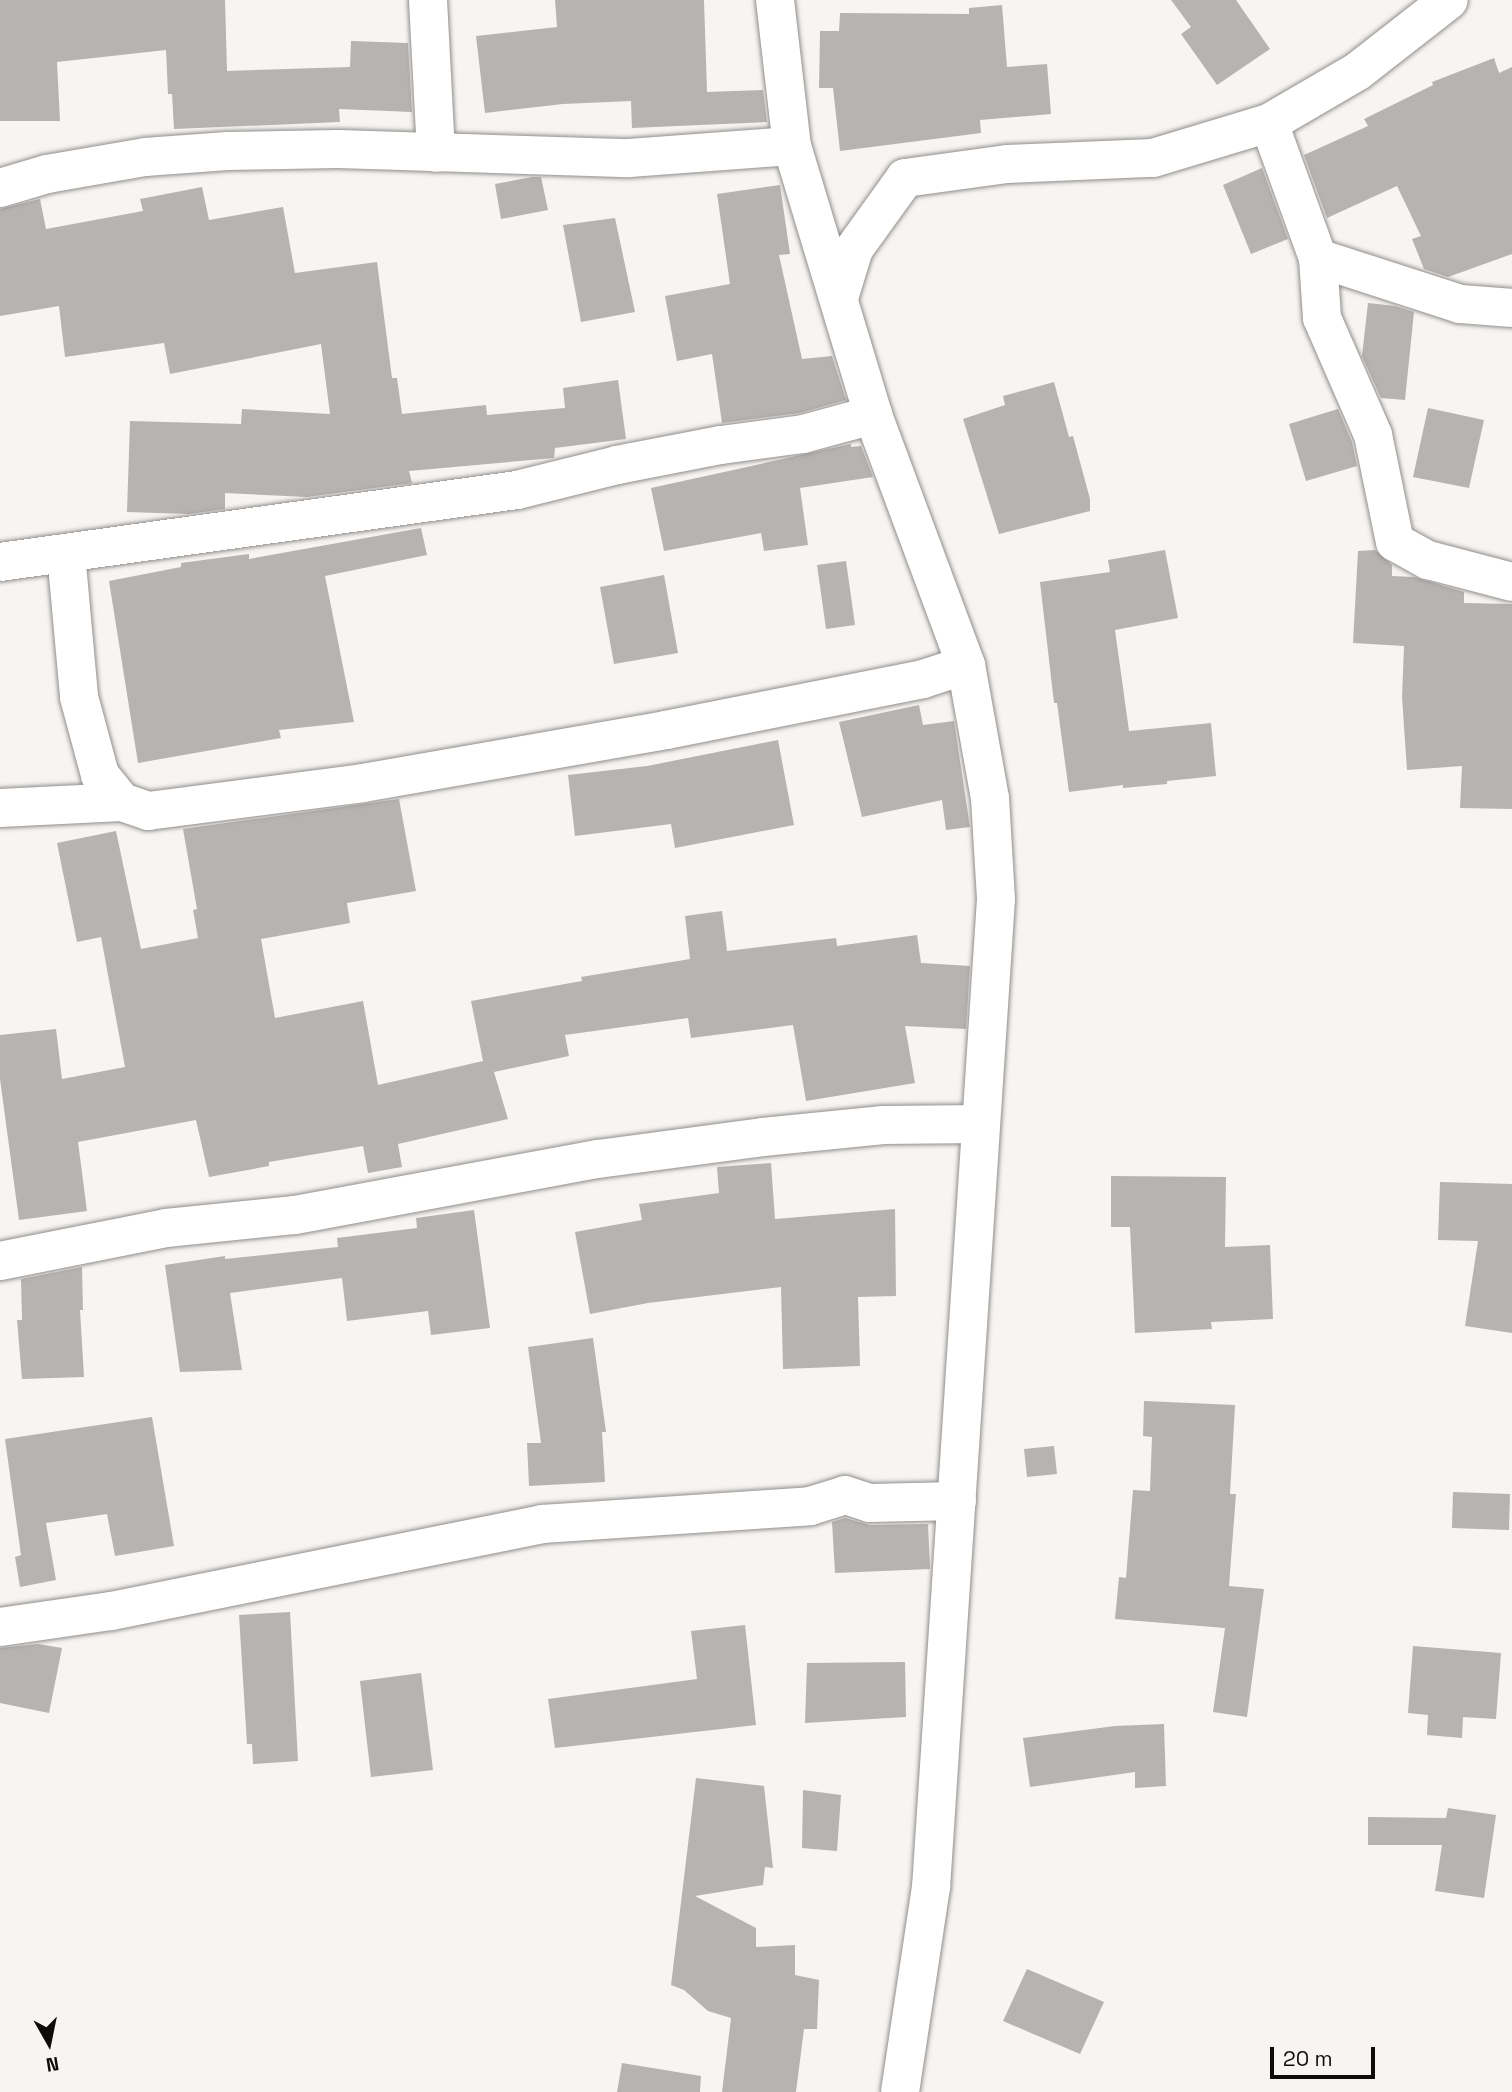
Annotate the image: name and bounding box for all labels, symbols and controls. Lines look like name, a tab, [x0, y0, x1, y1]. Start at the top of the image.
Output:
north arrow	[14, 2008, 84, 2078]
scale bar	[1274, 2032, 1379, 2076]
text: 20 m	[1283, 2045, 1333, 2072]
text: N	[44, 2051, 61, 2078]

